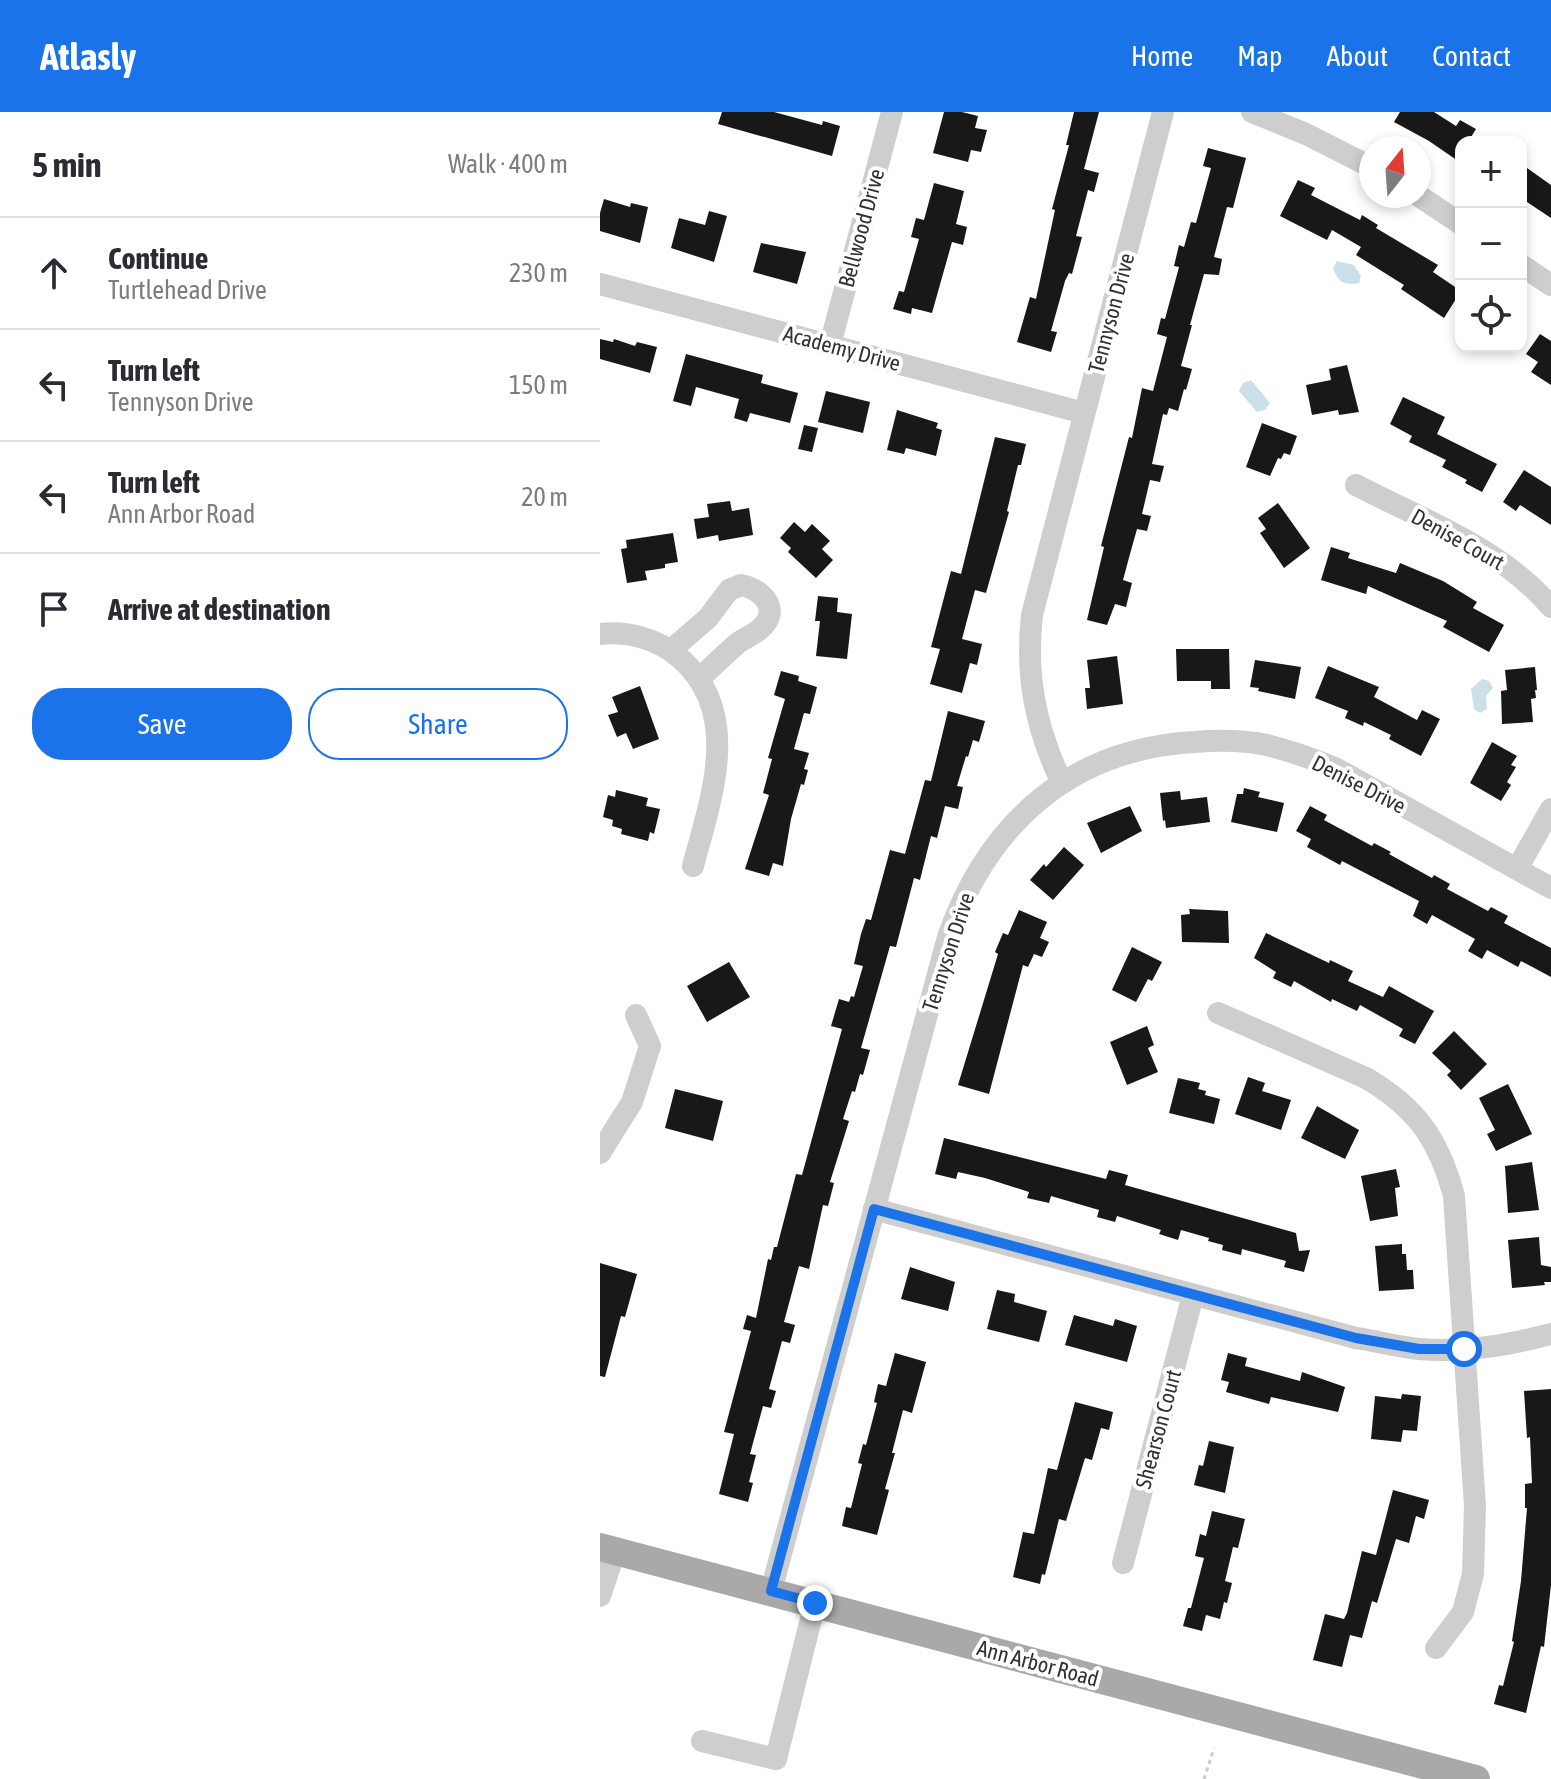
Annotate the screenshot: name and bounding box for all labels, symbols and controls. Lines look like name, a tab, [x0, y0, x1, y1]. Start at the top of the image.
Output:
text: Atlasly	[40, 35, 136, 78]
text: Home	[1131, 40, 1193, 72]
text: Map	[1237, 40, 1282, 72]
text: About	[1326, 40, 1388, 72]
text: Contact	[1432, 40, 1511, 72]
north arrow	[1359, 136, 1431, 208]
map controls	[1455, 136, 1527, 352]
button: +	[1455, 136, 1527, 208]
text: 5 min	[32, 145, 101, 184]
text: Walk · 400 m	[448, 149, 568, 179]
street label: Bellwood Drive	[833, 166, 889, 290]
button: −	[1455, 208, 1527, 280]
text: Continue	[108, 241, 208, 275]
street label: Tennyson Drive	[1082, 250, 1140, 376]
icon: ahead	[32, 251, 76, 295]
text: 230 m	[509, 258, 568, 288]
text: Turtlehead Drive	[108, 275, 267, 305]
button: locate	[1455, 280, 1527, 352]
street label: Academy Drive	[781, 320, 903, 376]
text: Turn left	[108, 353, 200, 387]
icon: left	[32, 363, 76, 407]
text: 150 m	[509, 370, 568, 400]
text: Tennyson Drive	[108, 387, 254, 417]
text: Turn left	[108, 465, 200, 499]
icon: left	[32, 475, 76, 519]
text: 20 m	[521, 482, 568, 512]
text: Ann Arbor Road	[108, 499, 255, 529]
street label: Denise Court	[1407, 503, 1509, 575]
icon: arrive	[32, 587, 76, 631]
text: Arrive at destination	[108, 592, 330, 626]
button: Save	[32, 688, 292, 760]
button: Share	[308, 688, 568, 760]
street label: Denise Drive	[1308, 749, 1410, 819]
street label: Tennyson Drive	[917, 889, 979, 1015]
route start	[1446, 1331, 1482, 1367]
street label: Shearson Court	[1130, 1367, 1186, 1491]
route end	[797, 1585, 833, 1621]
street label: Ann Arbor Road	[974, 1634, 1102, 1692]

